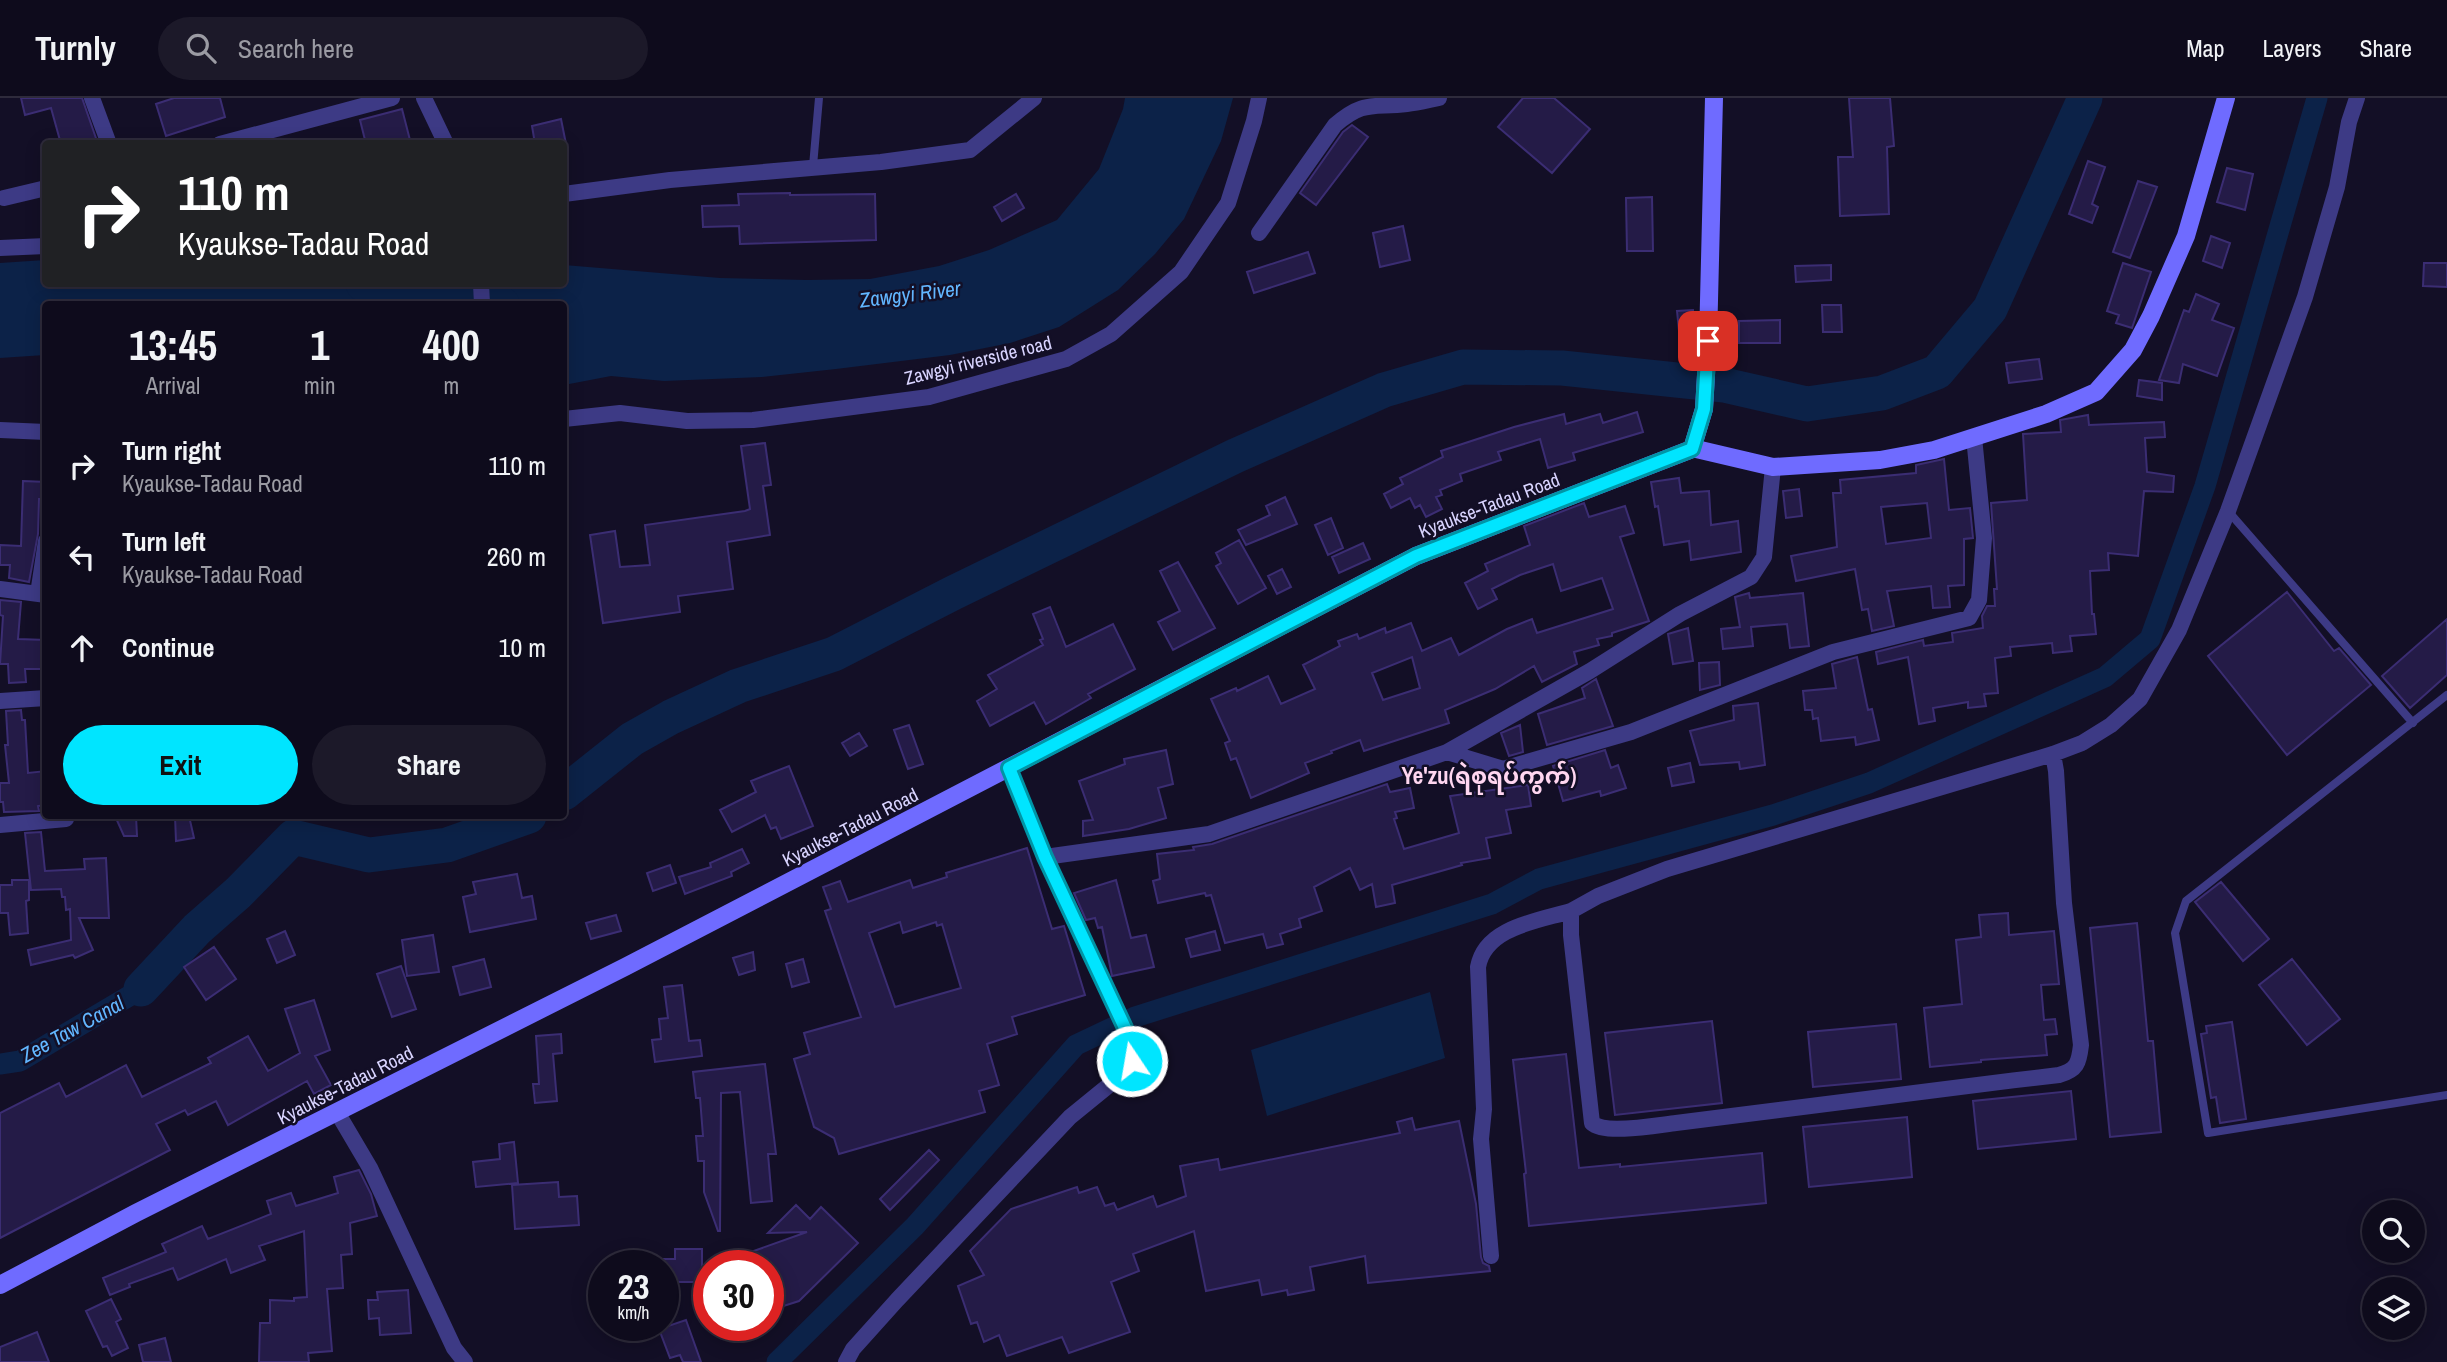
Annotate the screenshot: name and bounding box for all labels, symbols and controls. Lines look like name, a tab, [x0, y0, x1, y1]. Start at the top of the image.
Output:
search box	[158, 17, 648, 80]
text: Turnly	[35, 26, 116, 70]
icon: search	[182, 29, 220, 67]
text: Search here	[238, 31, 354, 66]
text: Map	[2186, 32, 2224, 64]
text: Layers	[2262, 32, 2321, 64]
text: Share	[2359, 32, 2412, 64]
text: 110 m	[178, 159, 290, 225]
icon: right	[63, 168, 154, 259]
text: Kyaukse-Tadau Road	[178, 222, 429, 265]
water label: Zawgyi River	[857, 273, 963, 315]
pin	[1678, 311, 1738, 371]
text: 13:45	[129, 317, 217, 373]
text: 1	[310, 317, 329, 373]
text: 400	[423, 317, 480, 373]
icon: arrive	[1689, 322, 1727, 360]
street label: Zawgyi riverside road	[902, 329, 1054, 391]
text: Arrival	[146, 370, 200, 401]
text: min	[304, 370, 336, 401]
text: m	[443, 370, 459, 401]
text: Turn right	[122, 433, 221, 468]
icon: right	[63, 447, 101, 485]
text: 110 m	[488, 448, 546, 483]
street label: Kyaukse-Tadau Road	[1415, 466, 1563, 544]
text: Kyaukse-Tadau Road	[122, 468, 303, 499]
text: Turn left	[122, 524, 206, 559]
icon: left	[63, 538, 101, 576]
text: 260 m	[487, 539, 546, 574]
text: Kyaukse-Tadau Road	[122, 559, 303, 590]
icon: ahead	[63, 629, 101, 667]
text: Continue	[122, 630, 214, 665]
text: 10 m	[499, 630, 546, 665]
button: Exit	[63, 725, 298, 805]
button: Share	[312, 725, 546, 805]
district label: Ye'zu(ရဲစုရပ်ကွက်)	[1402, 760, 1576, 795]
street label: Kyaukse-Tadau Road	[778, 782, 922, 872]
water label: Zee Taw Canal	[14, 988, 130, 1070]
position arrow	[1095, 1024, 1169, 1098]
street label: Kyaukse-Tadau Road	[273, 1040, 417, 1130]
map controls	[2362, 1200, 2425, 1340]
button: search	[2362, 1200, 2425, 1263]
speed limit sign: 30	[693, 1250, 784, 1341]
text: 23	[618, 1263, 649, 1310]
button: layers	[2362, 1277, 2425, 1340]
text: km/h	[618, 1300, 650, 1325]

